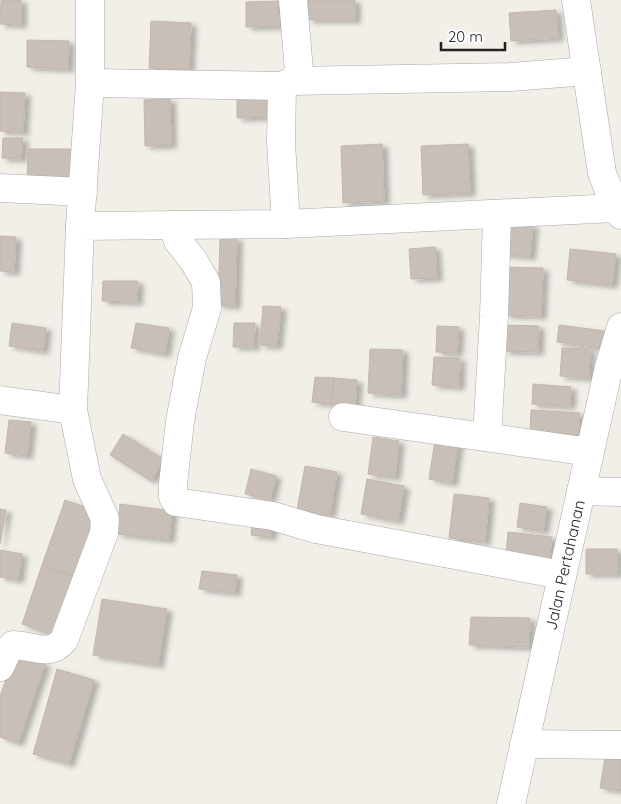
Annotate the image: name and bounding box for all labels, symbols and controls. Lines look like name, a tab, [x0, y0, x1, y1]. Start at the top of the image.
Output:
scale bar	[441, 20, 505, 52]
text: 20 m	[448, 27, 483, 46]
street label: Jalan Pertahanan	[540, 498, 589, 632]

